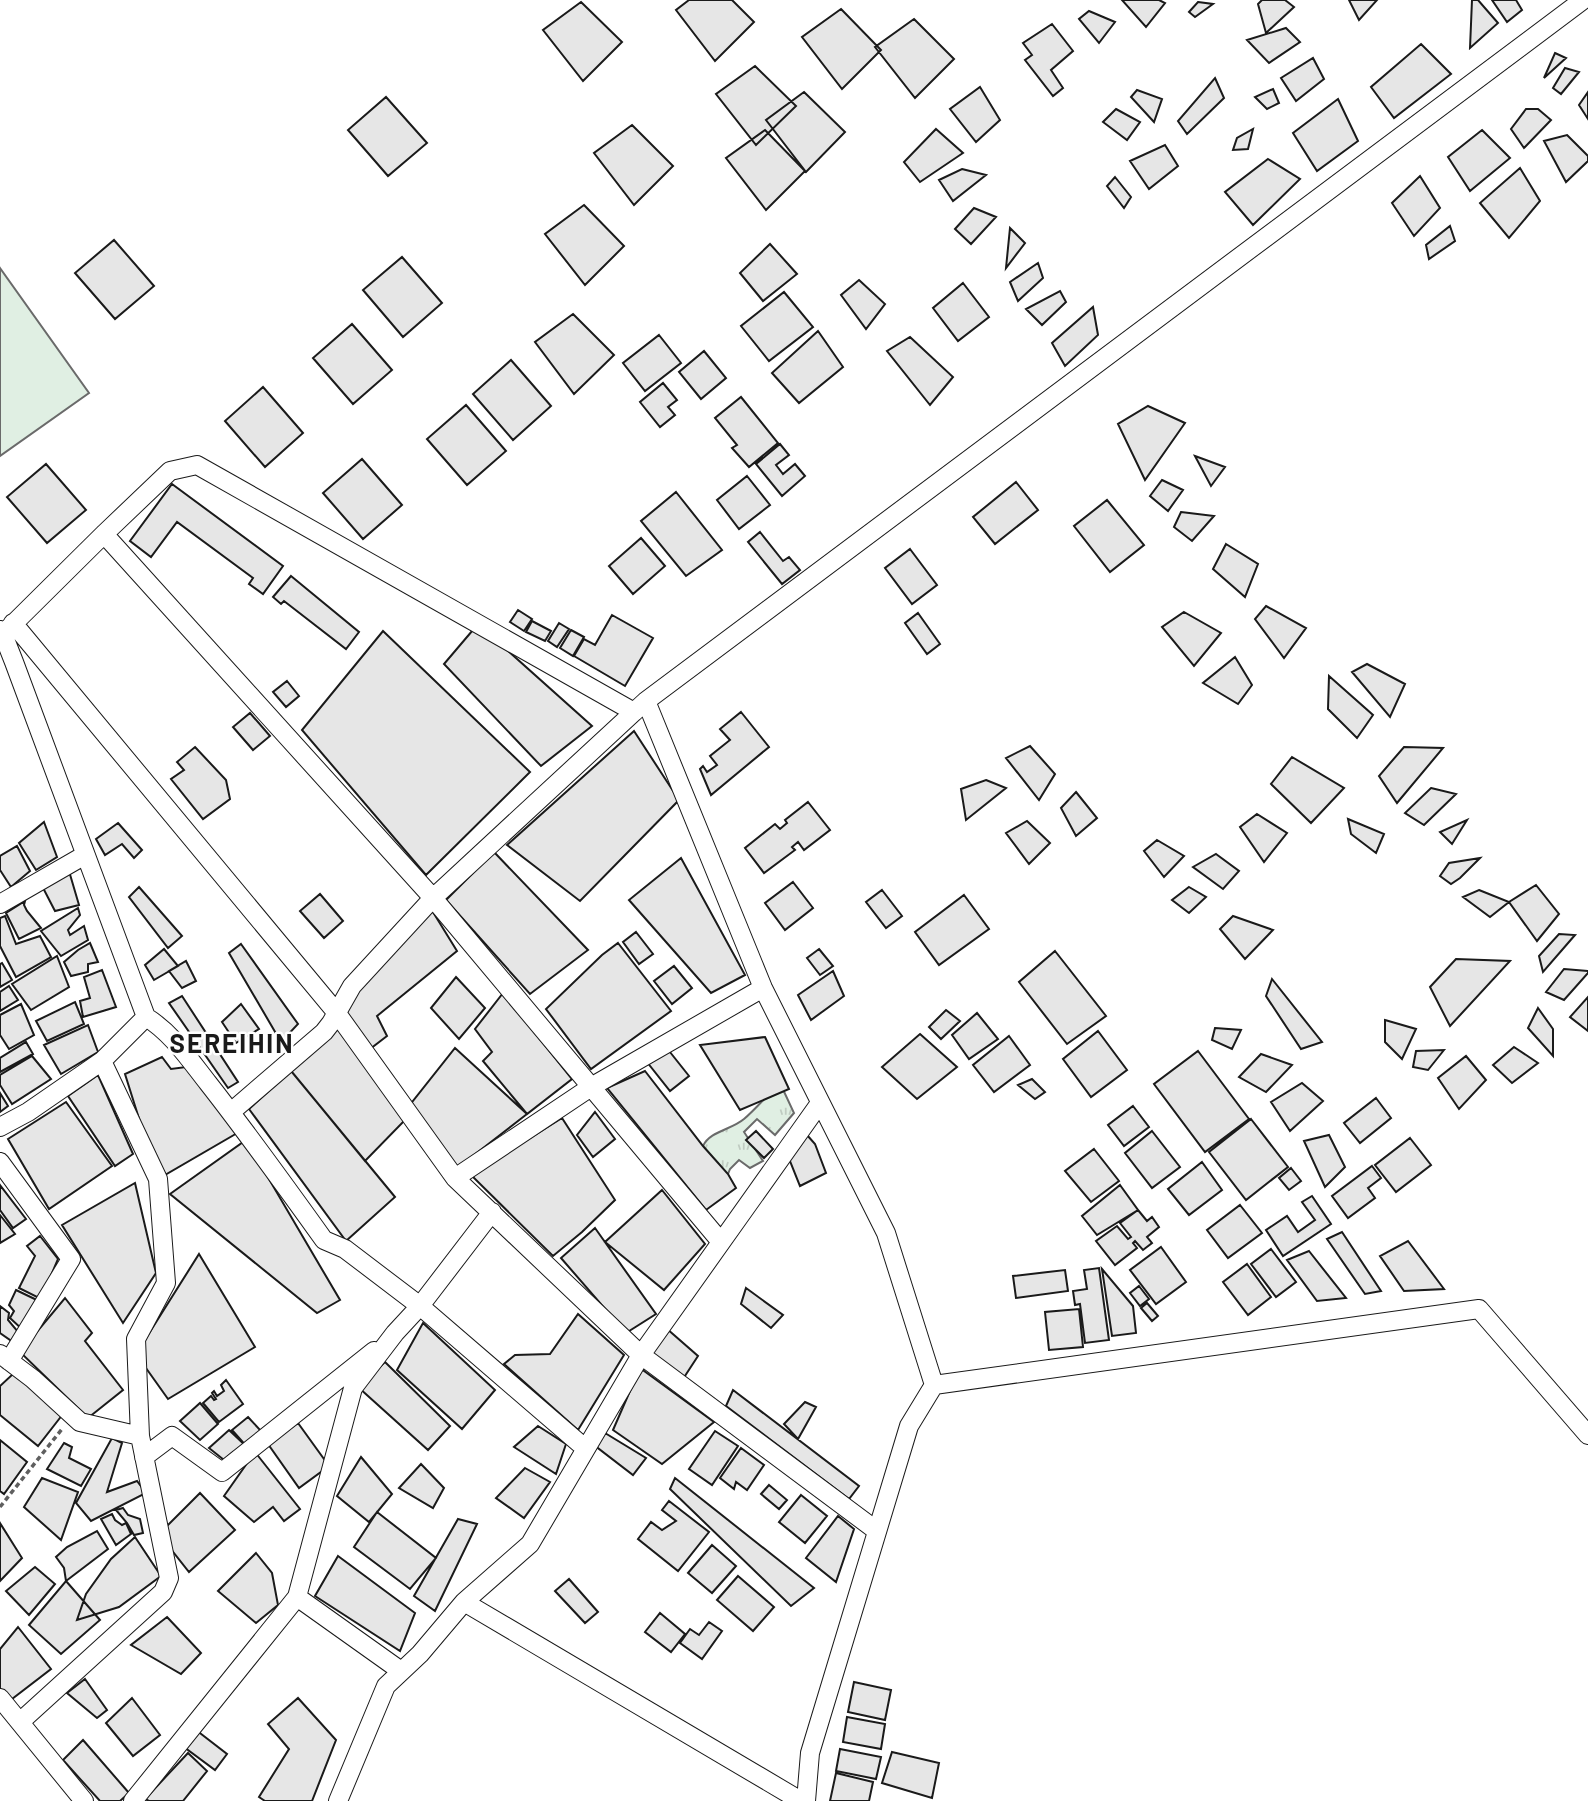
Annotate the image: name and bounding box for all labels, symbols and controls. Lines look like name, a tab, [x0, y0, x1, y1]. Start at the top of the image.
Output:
district label: SEREIHIN	[169, 1027, 295, 1058]

